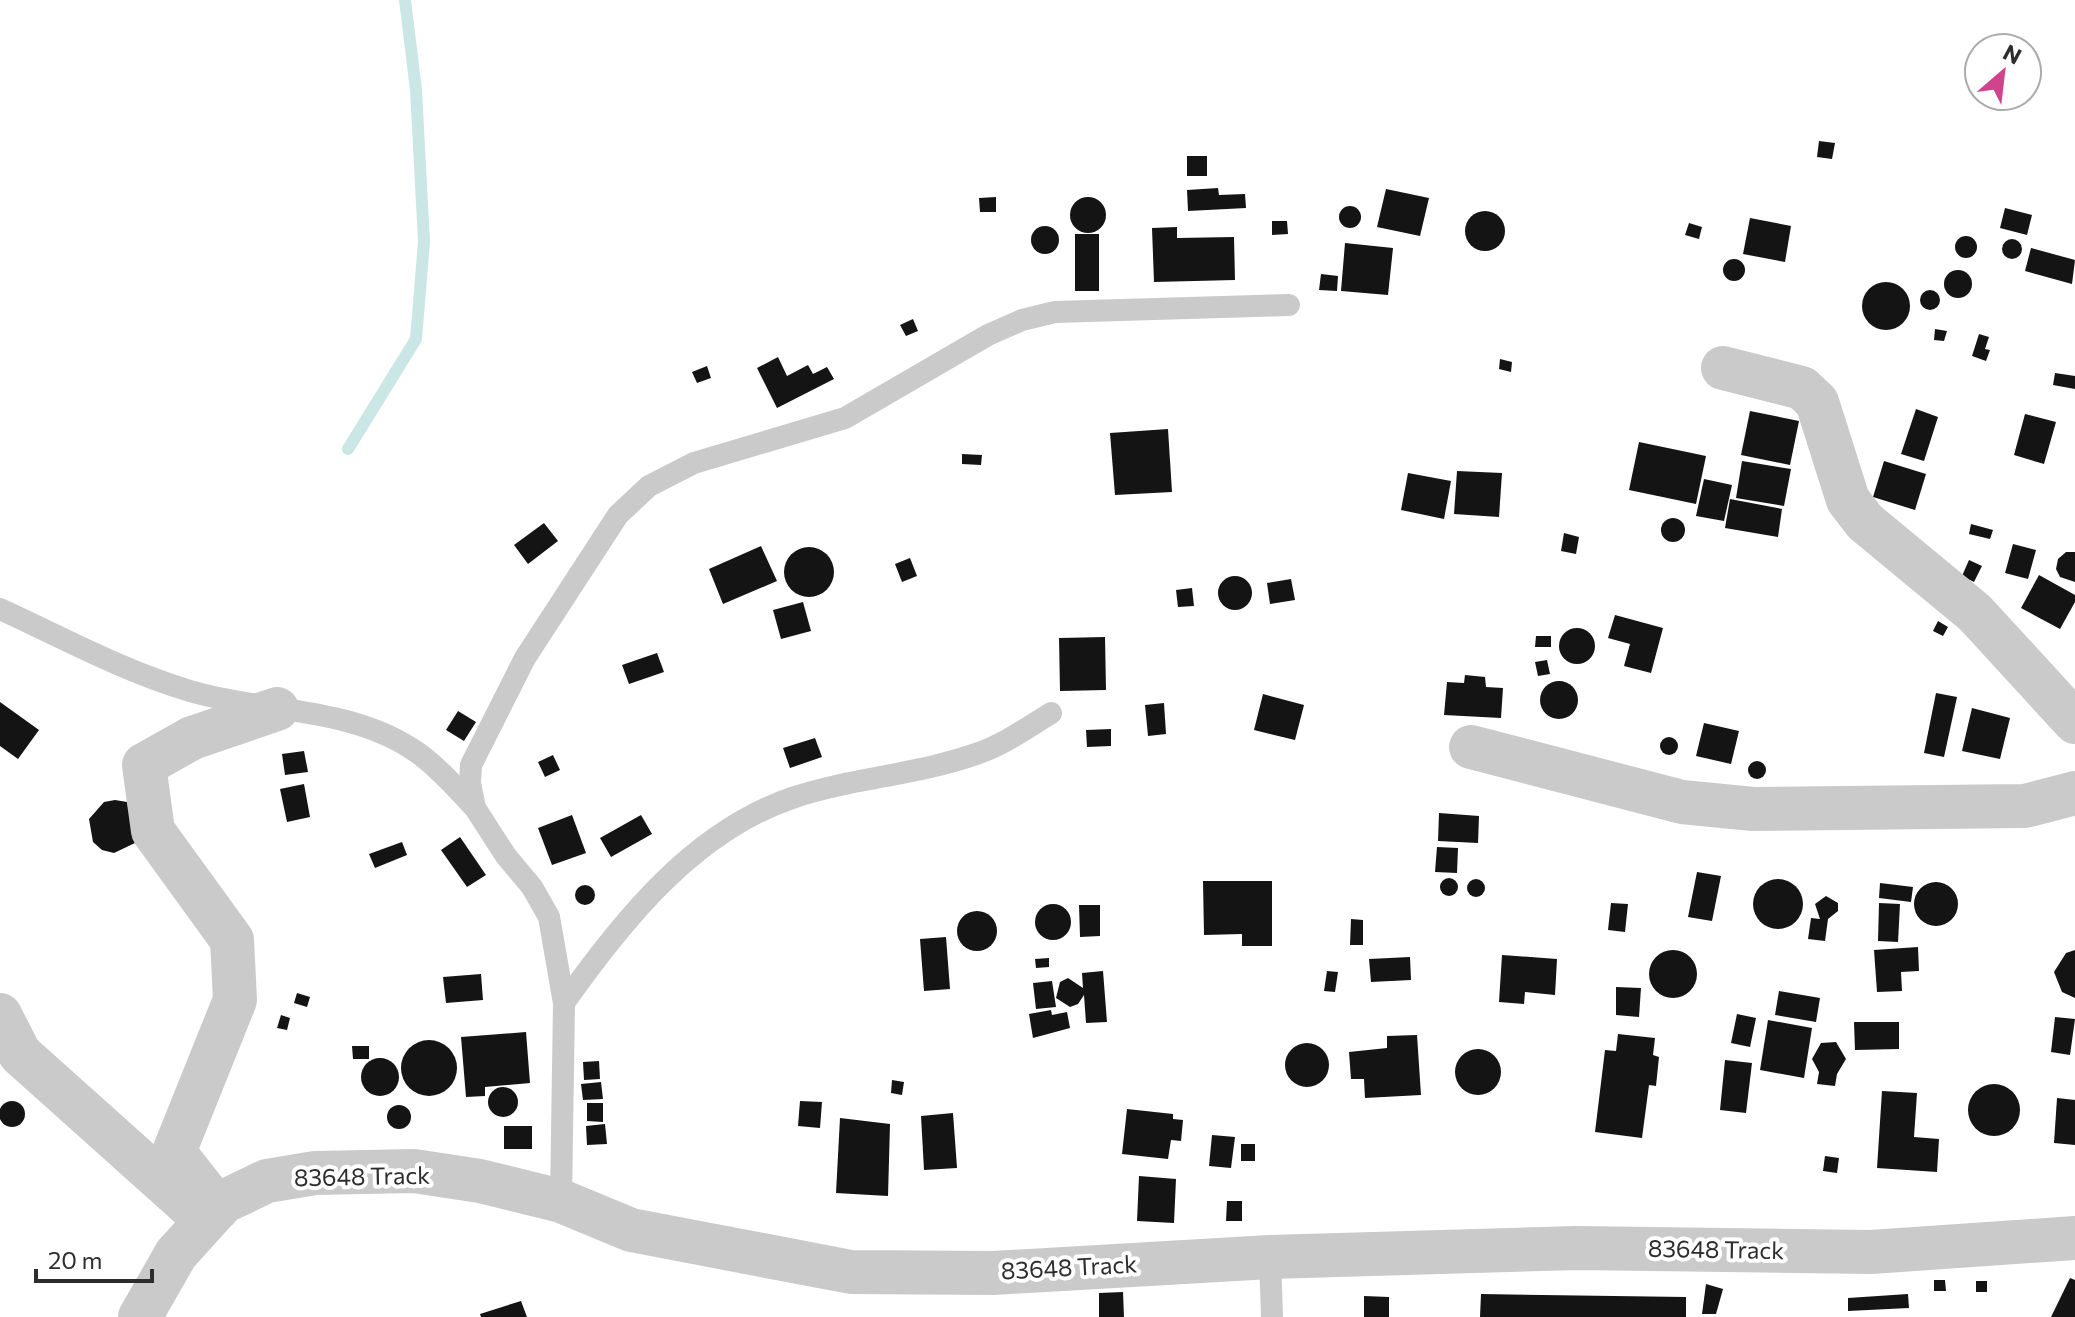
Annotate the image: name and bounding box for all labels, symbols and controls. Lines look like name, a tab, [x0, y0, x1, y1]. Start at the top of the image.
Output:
north arrow	[1963, 32, 2043, 112]
text: N	[1999, 38, 2026, 70]
street label: 83648 Track	[293, 1160, 430, 1191]
scale bar	[36, 1233, 152, 1283]
street label: 83648 Track	[1648, 1233, 1785, 1264]
text: 20 m	[48, 1245, 102, 1274]
street label: 83648 Track	[1000, 1248, 1138, 1285]

